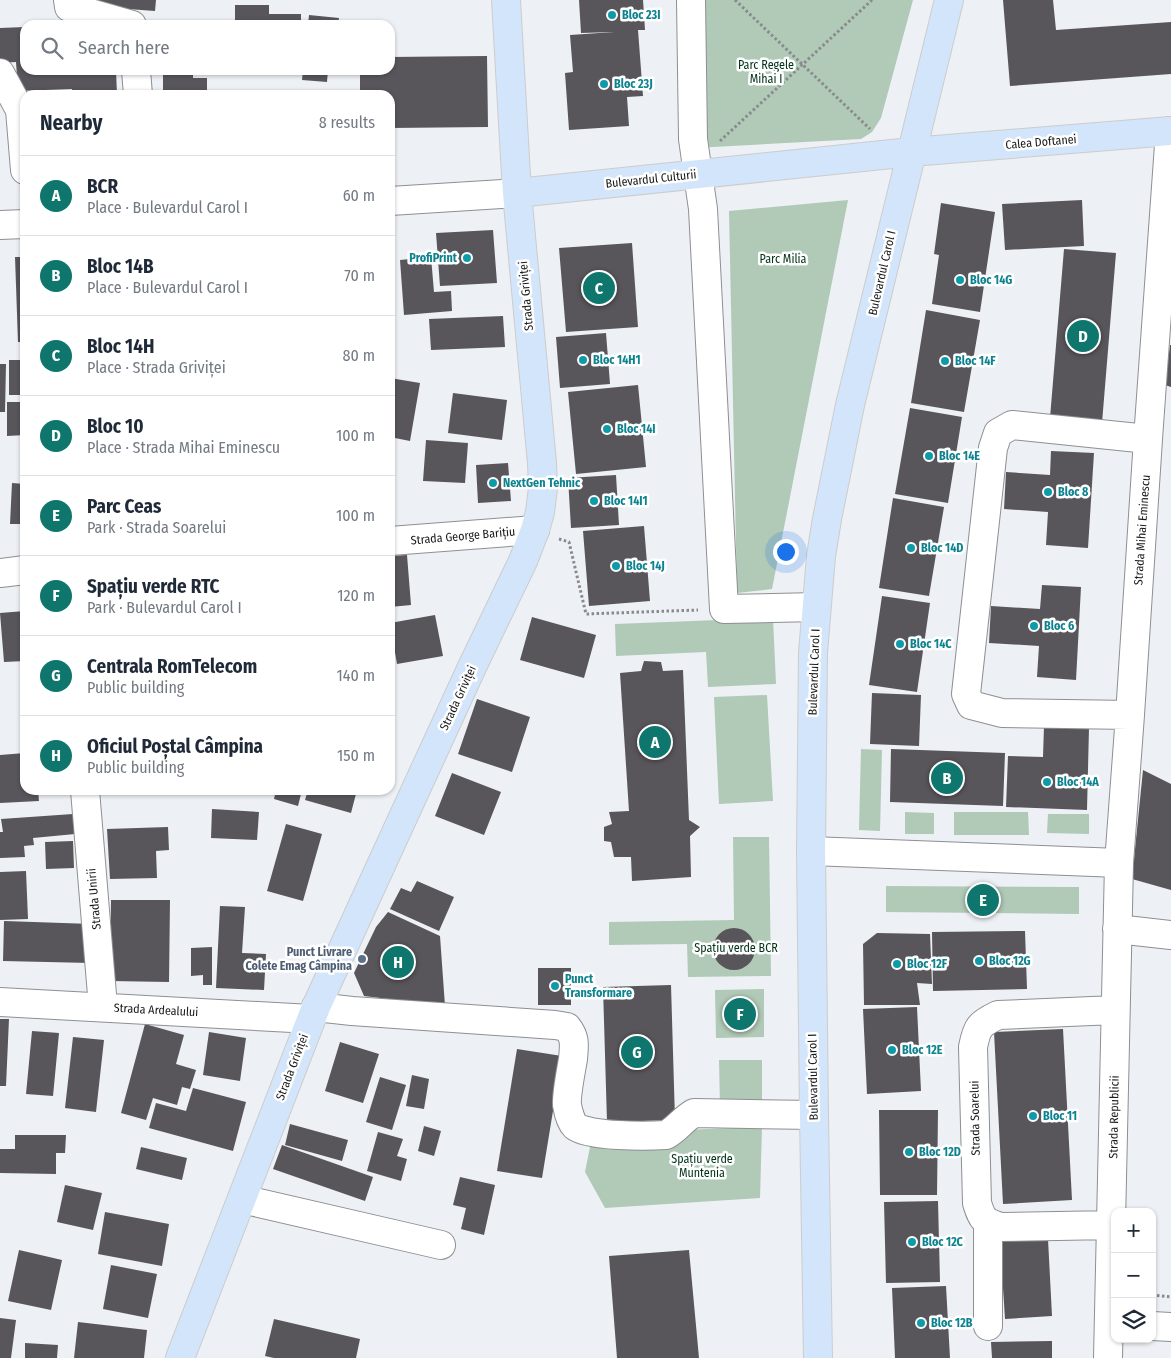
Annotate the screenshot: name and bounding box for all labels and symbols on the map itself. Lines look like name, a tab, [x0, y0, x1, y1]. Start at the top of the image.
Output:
place label: Bloc 23I	[622, 8, 661, 22]
marker: Bloc 23I	[606, 9, 618, 21]
park label: Parc Regele Mihai I	[738, 58, 794, 86]
place label: Bloc 23J	[614, 77, 653, 91]
marker: Bloc 23J	[598, 78, 610, 90]
street label: Calea Doftanei	[1005, 132, 1077, 152]
street label: Bulevardul Culturii	[605, 167, 697, 191]
street label: Bulevardul Carol I	[865, 229, 899, 317]
place label: ProfiPrint	[409, 251, 458, 265]
marker: ProfiPrint	[461, 252, 473, 264]
park label: Parc Milia	[760, 252, 807, 266]
street label: Strada Griviței	[516, 261, 537, 331]
pin: C	[583, 269, 615, 307]
place label: Bloc 14G	[970, 273, 1012, 287]
marker: Bloc 14G	[954, 274, 966, 286]
pin: D	[1067, 317, 1099, 355]
place label: Bloc 14H1	[593, 353, 641, 367]
marker: Bloc 14H1	[577, 354, 589, 366]
place label: Bloc 14F	[955, 354, 996, 368]
marker: Bloc 14F	[939, 355, 951, 367]
place label: Bloc 14I	[617, 422, 656, 436]
marker: Bloc 14I	[601, 423, 613, 435]
place label: Bloc 14E	[939, 449, 980, 463]
marker: Bloc 14E	[923, 450, 935, 462]
street label: Strada Mihai Eminescu	[1131, 474, 1153, 586]
place label: NextGen Tehnic	[503, 476, 581, 490]
marker: NextGen Tehnic	[487, 477, 499, 489]
place label: Bloc 8	[1058, 485, 1089, 499]
marker: Bloc 8	[1042, 486, 1054, 498]
place label: Bloc 14I1	[604, 494, 648, 508]
marker: Bloc 14I1	[588, 495, 600, 507]
street label: Strada George Barițiu	[410, 524, 516, 549]
your location	[773, 539, 799, 565]
place label: Bloc 14D	[921, 541, 963, 555]
marker: Bloc 14D	[905, 542, 917, 554]
place label: Bloc 14J	[626, 559, 665, 573]
marker: Bloc 14J	[610, 560, 622, 572]
place label: Bloc 6	[1044, 619, 1074, 633]
marker: Bloc 6	[1028, 620, 1040, 632]
street label: Bulevardul Carol I	[805, 628, 823, 716]
place label: Bloc 14C	[910, 637, 952, 651]
marker: Bloc 14C	[894, 638, 906, 650]
street label: Strada Griviței	[437, 663, 480, 733]
pin: A	[639, 723, 671, 761]
pin: B	[931, 759, 963, 797]
place label: Bloc 14A	[1057, 775, 1099, 789]
marker: Bloc 14A	[1041, 776, 1053, 788]
street label: Strada Unirii	[84, 868, 104, 930]
pin: E	[967, 881, 999, 919]
park label: Spațiu verde BCR	[694, 941, 778, 956]
pin: H	[382, 943, 414, 981]
place label: Punct Livrare Colete Emag Câmpina	[245, 945, 352, 973]
marker: Punct Livrare Colete Emag Câmpina	[356, 953, 368, 965]
place label: Bloc 12G	[989, 954, 1031, 968]
marker: Bloc 12G	[973, 955, 985, 967]
place label: Bloc 12F	[907, 957, 948, 971]
marker: Bloc 12F	[891, 958, 903, 970]
place label: Punct Transformare	[565, 972, 632, 1000]
marker: Punct Transformare	[549, 980, 561, 992]
pin: F	[724, 995, 756, 1033]
street label: Strada Ardealului	[113, 1001, 199, 1019]
street label: Strada Griviței	[273, 1032, 312, 1102]
pin: G	[621, 1033, 653, 1071]
street label: Bulevardul Carol I	[805, 1034, 821, 1120]
place label: Bloc 12E	[902, 1043, 943, 1057]
marker: Bloc 12E	[886, 1044, 898, 1056]
street label: Strada Republicii	[1106, 1075, 1122, 1159]
street label: Strada Soarelui	[967, 1080, 983, 1156]
place label: Bloc 11	[1043, 1109, 1077, 1123]
marker: Bloc 11	[1027, 1110, 1039, 1122]
place label: Bloc 12D	[919, 1145, 961, 1159]
marker: Bloc 12D	[903, 1146, 915, 1158]
park label: Spațiu verde Muntenia	[671, 1152, 733, 1180]
place label: Bloc 12C	[922, 1235, 964, 1249]
marker: Bloc 12C	[906, 1236, 918, 1248]
place label: Bloc 12B	[931, 1316, 973, 1330]
marker: Bloc 12B	[915, 1317, 927, 1329]

